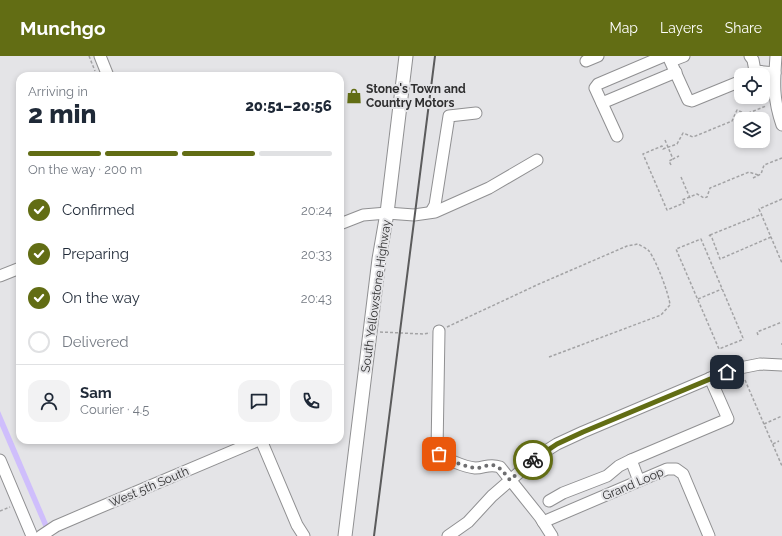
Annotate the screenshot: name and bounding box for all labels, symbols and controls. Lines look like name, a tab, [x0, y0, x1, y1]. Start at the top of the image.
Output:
text: Munchgo	[20, 17, 105, 39]
text: Map	[610, 20, 638, 36]
text: Layers	[660, 20, 703, 36]
text: Share	[725, 20, 762, 36]
map controls	[734, 68, 770, 148]
button: locate	[734, 68, 770, 104]
place label: Stone's Town and Country Motors	[366, 82, 466, 110]
text: Arriving in	[28, 84, 88, 99]
shop icon: Stone's Town and Country Motors	[345, 87, 363, 105]
text: 20:51–20:56	[245, 97, 332, 115]
text: 2 min	[28, 99, 96, 129]
button: layers	[734, 112, 770, 148]
text: On the way · 200 m	[28, 162, 142, 177]
icon: check	[28, 199, 50, 221]
text: Confirmed	[62, 201, 135, 219]
text: 20:24	[301, 203, 332, 218]
street label: South Yellowstone Highway	[358, 218, 394, 373]
icon: check	[28, 243, 50, 265]
text: Preparing	[62, 245, 129, 263]
text: 20:33	[301, 247, 332, 262]
icon: check	[28, 287, 50, 309]
text: On the way	[62, 289, 140, 307]
text: 20:43	[301, 291, 332, 306]
text: Delivered	[62, 333, 129, 351]
pin	[710, 355, 744, 389]
icon: home	[716, 361, 738, 383]
button: person	[28, 380, 70, 422]
button: chat	[238, 380, 280, 422]
button: phone	[290, 380, 332, 422]
text: Sam	[80, 384, 112, 402]
text: Courier · 4.5	[80, 402, 149, 417]
pin	[422, 437, 456, 471]
courier	[513, 440, 553, 480]
icon: bag	[428, 443, 450, 465]
icon: bike	[522, 449, 544, 471]
street label: West 5th South	[107, 464, 191, 510]
street label: Grand Loop	[600, 465, 666, 503]

